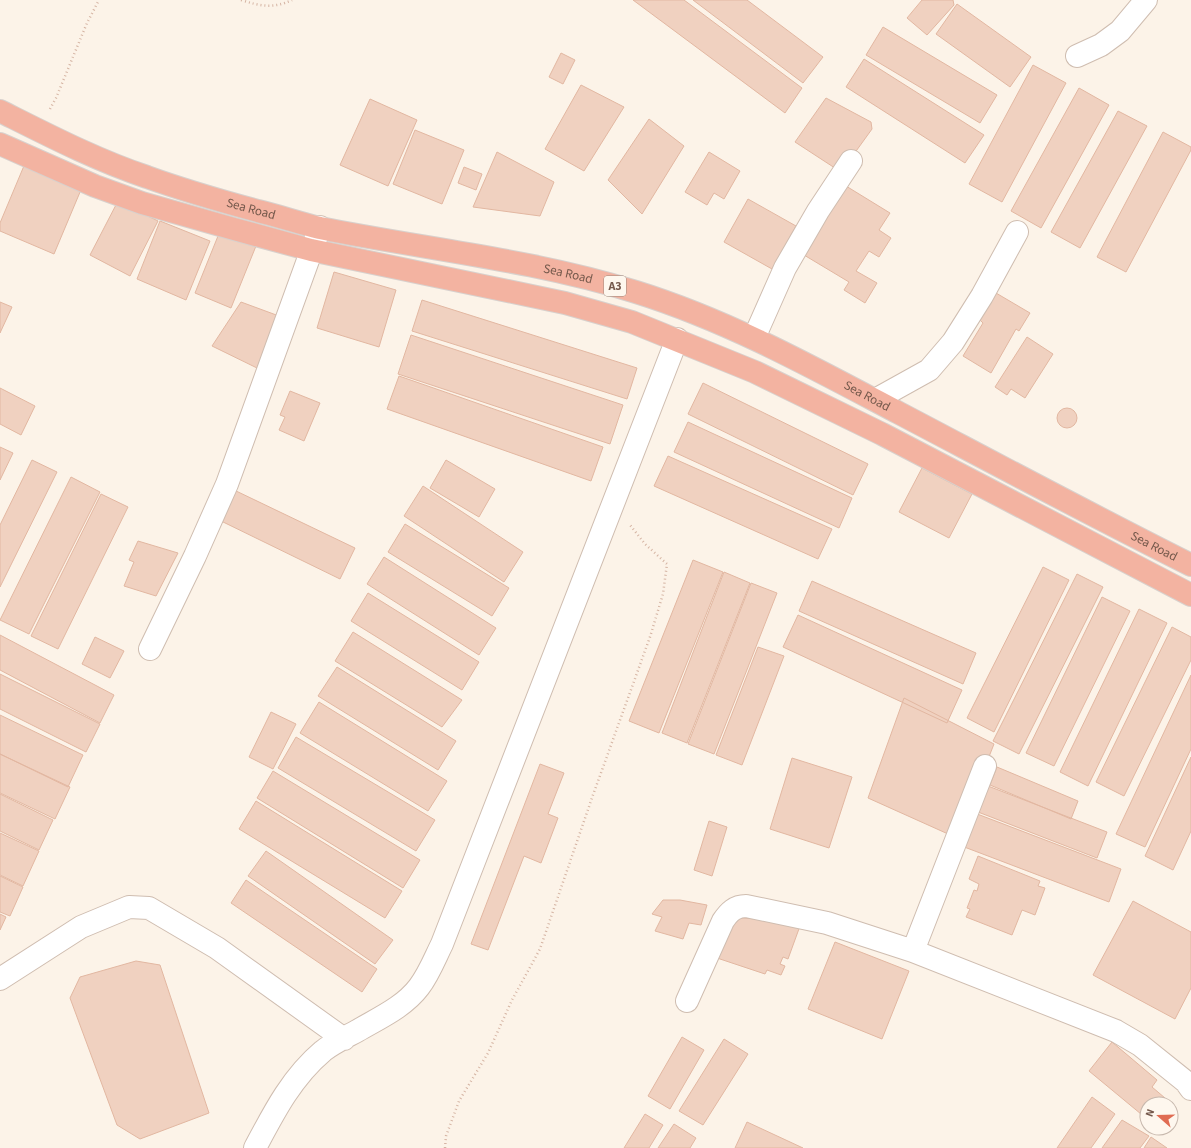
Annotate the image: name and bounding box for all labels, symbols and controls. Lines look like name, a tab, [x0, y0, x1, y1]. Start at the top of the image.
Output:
street label: Sea Road	[224, 194, 278, 224]
street label: Sea Road	[542, 259, 595, 288]
road number: A3	[604, 276, 626, 296]
street label: Sea Road	[841, 376, 893, 416]
street label: Sea Road	[1127, 527, 1181, 566]
north arrow	[1139, 1096, 1179, 1136]
text: N	[1142, 1107, 1158, 1119]

